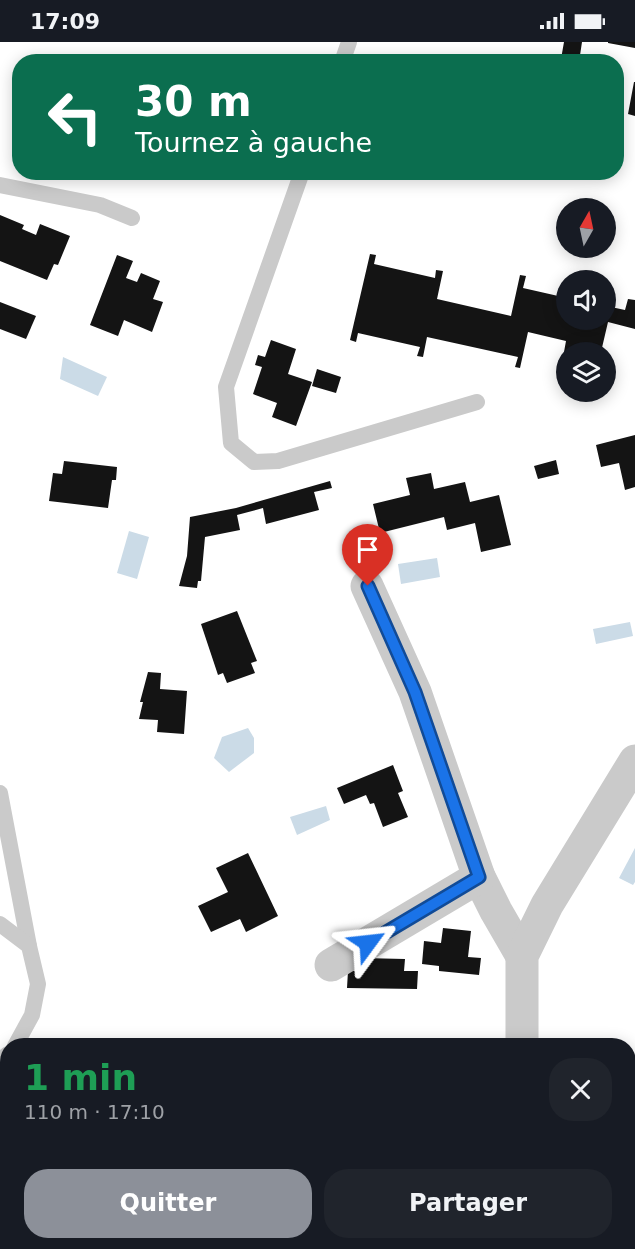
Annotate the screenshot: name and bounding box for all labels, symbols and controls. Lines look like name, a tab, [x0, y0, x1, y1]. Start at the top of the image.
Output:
text: 17:09	[30, 9, 100, 34]
text: 30 m	[135, 77, 252, 126]
icon: left	[36, 78, 114, 156]
text: Tournez à gauche	[135, 127, 372, 158]
north arrow	[556, 198, 616, 258]
map controls	[556, 198, 616, 402]
button: sound	[556, 270, 616, 330]
button: layers	[556, 342, 616, 402]
pin	[342, 524, 393, 586]
icon: arrive	[351, 533, 384, 566]
position arrow	[336, 911, 400, 975]
text: 1 min	[24, 1057, 137, 1098]
button: close	[549, 1058, 612, 1121]
text: 110 m · 17:10	[24, 1100, 165, 1124]
button: Quitter	[24, 1169, 312, 1238]
button: Partager	[324, 1169, 612, 1238]

